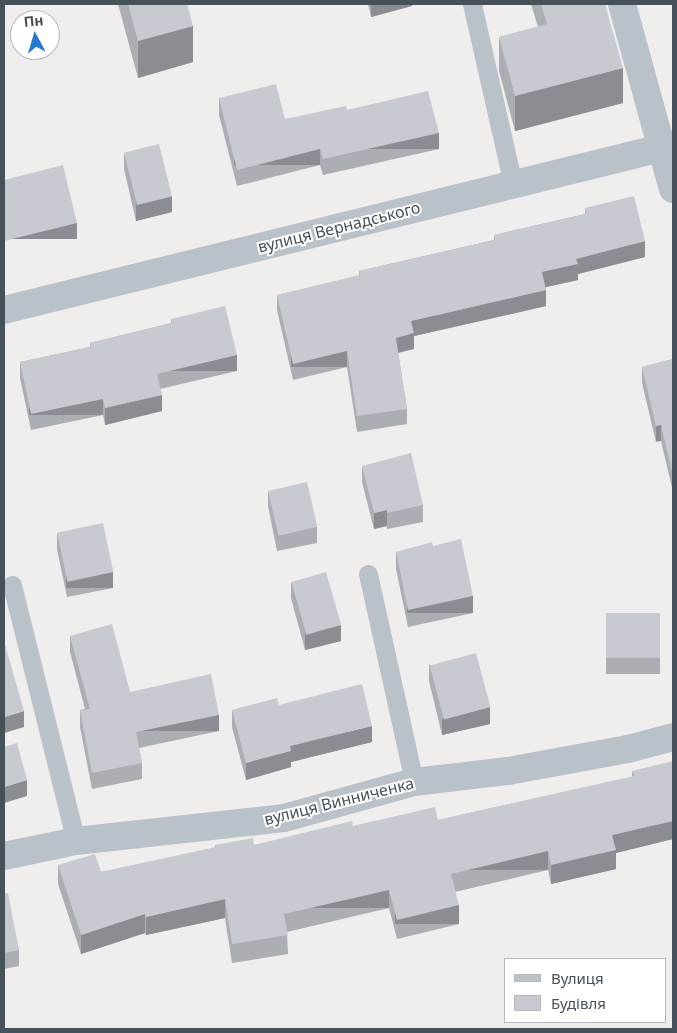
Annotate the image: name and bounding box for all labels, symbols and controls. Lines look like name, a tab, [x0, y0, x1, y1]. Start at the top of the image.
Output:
north arrow	[10, 10, 60, 60]
text: Пн	[23, 10, 44, 31]
street label: вулиця Вернадського	[256, 198, 422, 256]
street label: вулиця Винниченка	[262, 773, 416, 829]
legend	[504, 958, 667, 1023]
text: Вулиця	[551, 968, 604, 988]
text: Будівля	[551, 993, 606, 1013]

